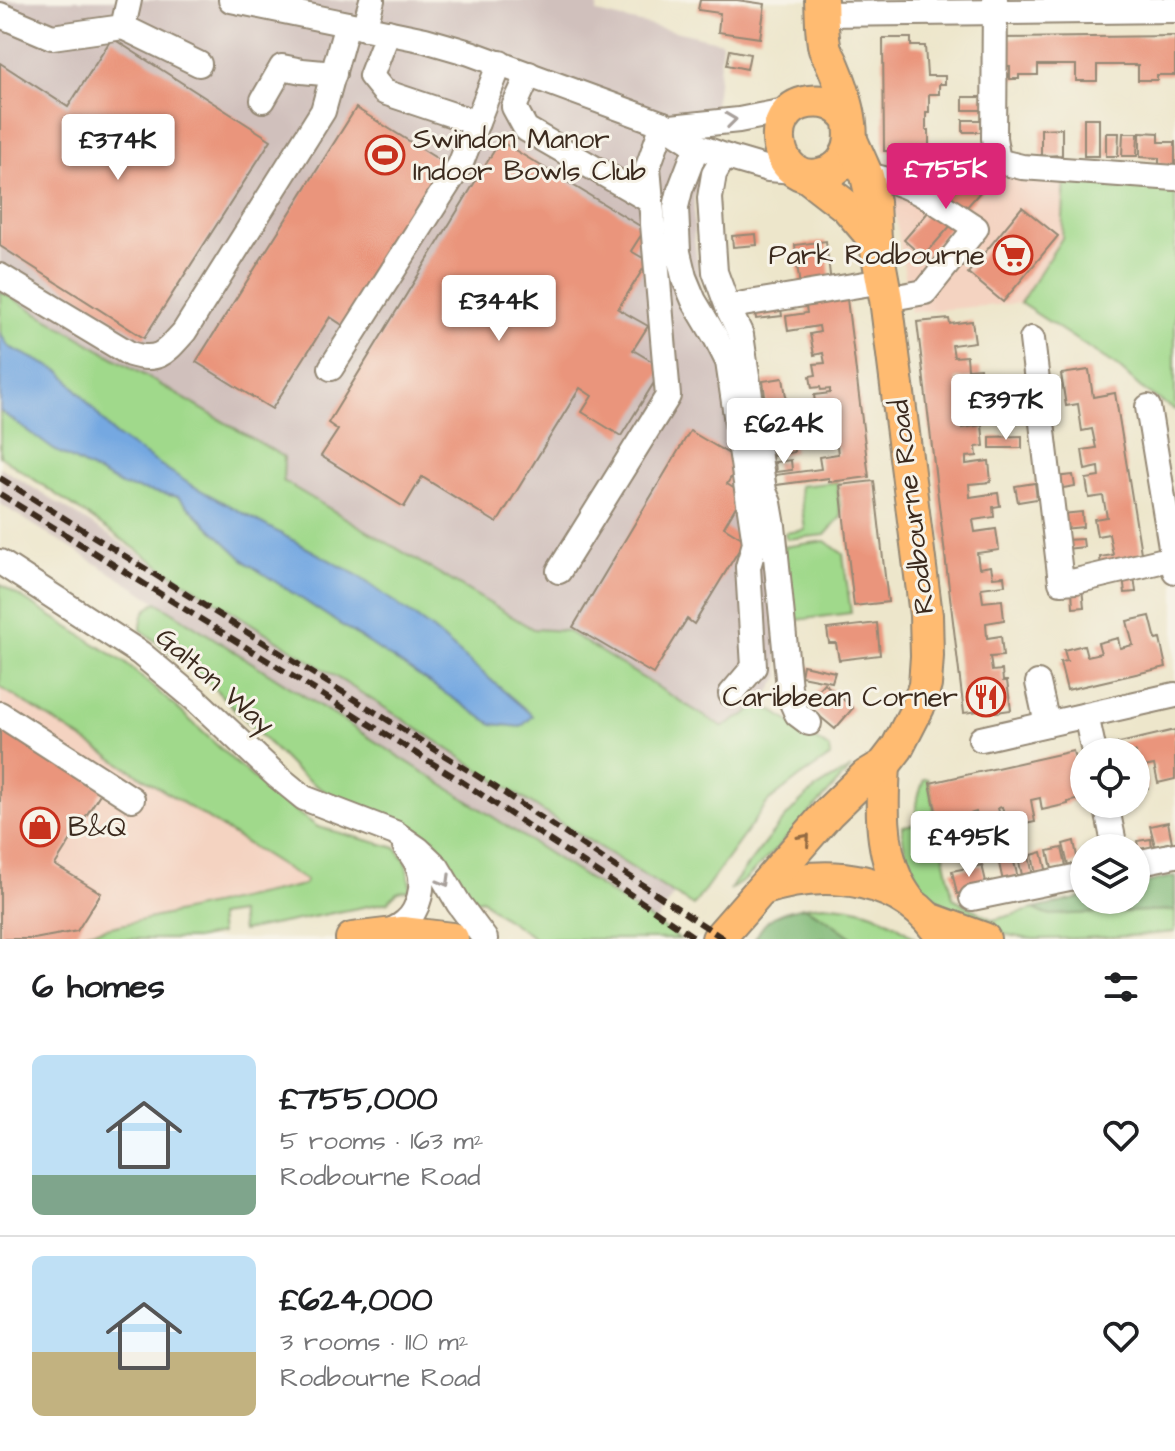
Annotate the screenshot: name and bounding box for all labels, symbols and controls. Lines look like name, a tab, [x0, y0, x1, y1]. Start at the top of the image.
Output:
one-way arrow	[725, 112, 738, 129]
pin: £374K	[62, 114, 174, 182]
place label: Swindon Manor Indoor Bowls Club	[413, 120, 646, 191]
text: £374K	[80, 122, 156, 158]
sports icon: Swindon Manor Indoor Bowls Club	[364, 134, 406, 176]
pin: £755K	[890, 143, 1002, 211]
text: £755K	[905, 151, 987, 187]
supermarket icon: Park Rodbourne	[992, 234, 1034, 276]
place label: Park Rodbourne	[769, 236, 985, 275]
pin: £344K	[443, 275, 555, 343]
text: £344K	[460, 283, 538, 319]
pin: £397K	[950, 374, 1062, 442]
text: £397K	[969, 382, 1043, 418]
street label: Rodbourne Road	[879, 397, 945, 617]
pin: £624K	[728, 398, 840, 466]
text: £624K	[745, 406, 823, 442]
street label: Galton Way	[146, 618, 283, 745]
restaurant icon: Caribbean Corner	[965, 676, 1007, 718]
place label: Caribbean Corner	[723, 678, 958, 717]
map controls	[1070, 738, 1150, 914]
button: locate	[1070, 738, 1150, 818]
shop icon: B&Q	[19, 806, 61, 848]
place label: B&Q	[68, 808, 127, 847]
pin: £495K	[913, 811, 1025, 879]
text: £495K	[929, 819, 1009, 855]
one-way arrow	[795, 834, 810, 848]
button: layers	[1070, 834, 1150, 914]
one-way arrow	[435, 872, 451, 887]
text: 6 homes	[32, 963, 165, 1011]
icon: filters	[1099, 965, 1143, 1009]
text: £755,000	[280, 1075, 438, 1123]
icon: home	[96, 1087, 192, 1183]
icon: heart	[1099, 1113, 1143, 1157]
text: 5 rooms · 163 m²	[280, 1123, 483, 1159]
text: Rodbourne Road	[280, 1159, 480, 1195]
text: £624,000	[280, 1276, 433, 1324]
icon: home	[96, 1288, 192, 1384]
icon: heart	[1099, 1314, 1143, 1358]
text: 3 rooms · 110 m²	[280, 1324, 468, 1360]
text: Rodbourne Road	[280, 1360, 480, 1396]

